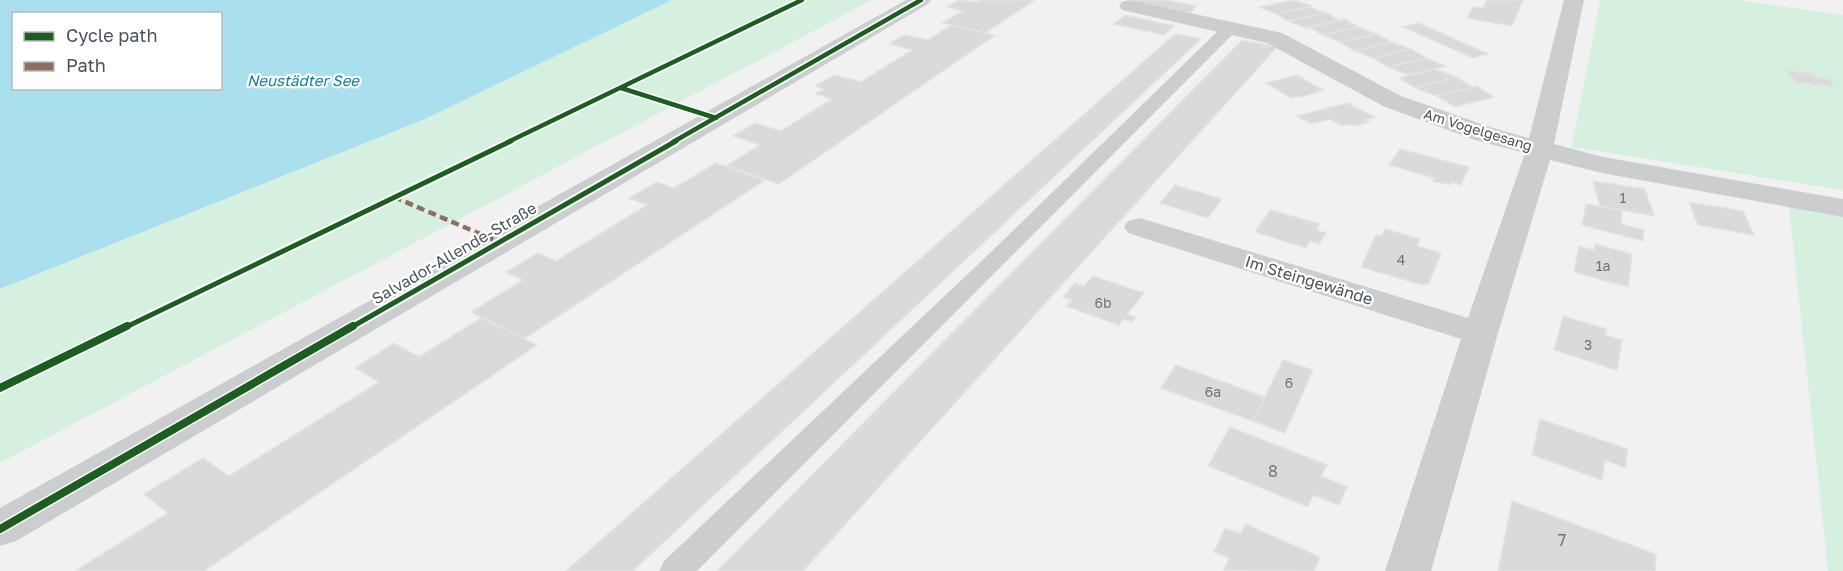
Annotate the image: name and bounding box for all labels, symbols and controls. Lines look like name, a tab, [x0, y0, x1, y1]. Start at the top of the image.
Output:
legend	[12, 12, 222, 90]
text: Cycle path	[66, 24, 158, 46]
text: Path	[66, 54, 106, 76]
water label: Neustädter See	[247, 71, 360, 89]
street label: Am Vogelgesang	[1422, 105, 1534, 154]
house number: 1	[1620, 189, 1627, 206]
street label: Salvador-Allende-Straße	[368, 198, 540, 308]
street label: Im Steingewände	[1243, 251, 1375, 309]
house number: 4	[1397, 251, 1405, 268]
house number: 1a	[1596, 257, 1610, 274]
house number: 6b	[1094, 294, 1112, 311]
house number: 3	[1584, 336, 1592, 353]
house number: 6	[1285, 374, 1293, 391]
house number: 6a	[1205, 383, 1221, 400]
house number: 8	[1268, 461, 1278, 481]
house number: 7	[1558, 530, 1566, 550]

